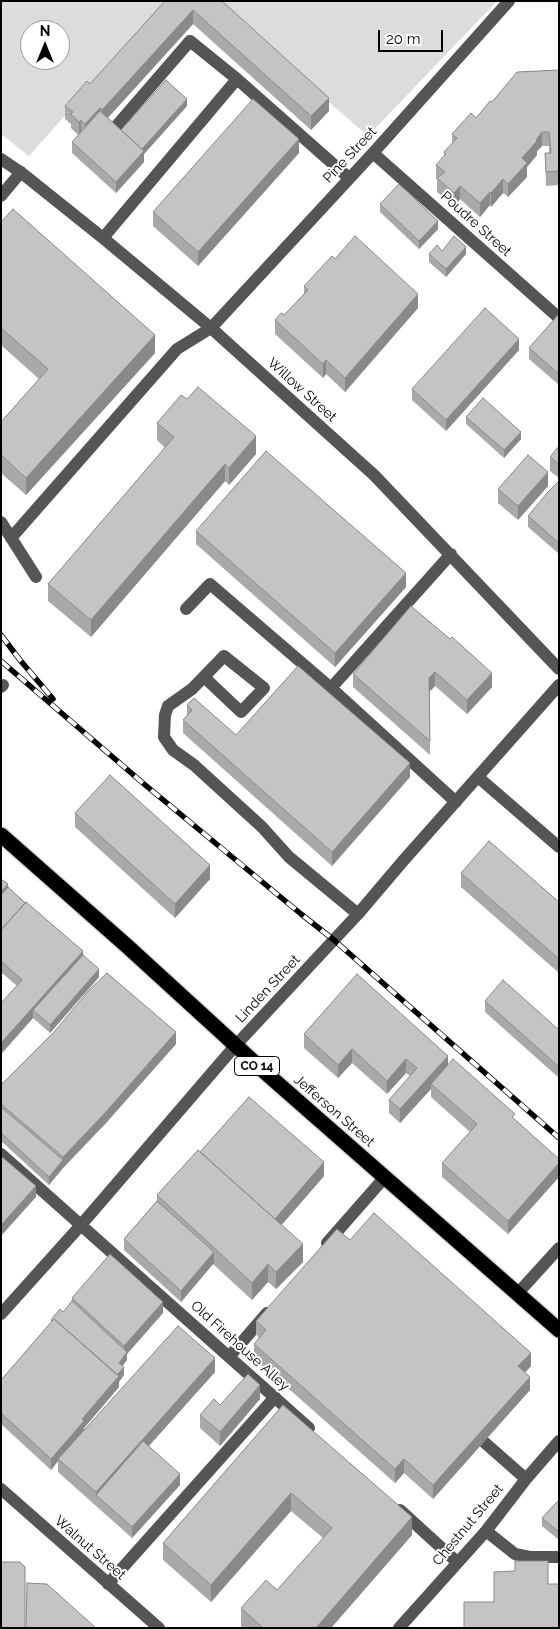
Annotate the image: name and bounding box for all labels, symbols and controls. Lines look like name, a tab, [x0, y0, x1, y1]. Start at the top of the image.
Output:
north arrow	[20, 20, 70, 70]
scale bar	[380, 20, 445, 52]
text: N	[40, 23, 50, 39]
text: 20 m	[386, 30, 421, 48]
street label: Pine Street	[320, 123, 380, 187]
street label: Poudre Street	[437, 188, 515, 260]
street label: Willow Street	[264, 355, 340, 425]
street label: Linden Street	[232, 952, 304, 1026]
road number: CO 14	[234, 1056, 280, 1076]
street label: Jefferson Street	[290, 1071, 378, 1151]
street label: Old Firehouse Alley	[187, 1297, 293, 1395]
street label: Chestnut Street	[429, 1481, 507, 1569]
street label: Walnut Street	[51, 1513, 129, 1583]

